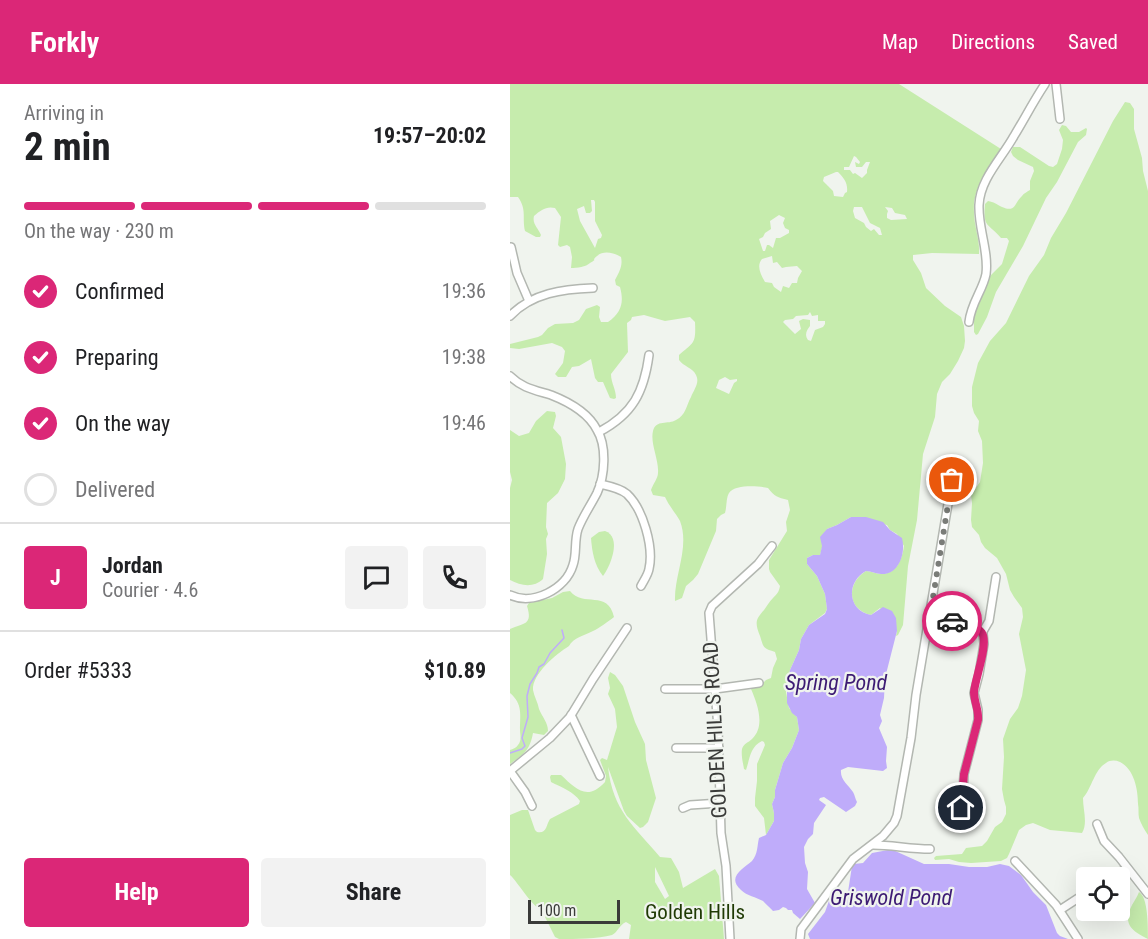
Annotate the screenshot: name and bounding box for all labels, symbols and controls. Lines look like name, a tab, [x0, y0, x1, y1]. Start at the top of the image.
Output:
text: Forkly	[30, 26, 99, 59]
text: Map	[882, 30, 918, 54]
text: Directions	[951, 30, 1035, 54]
text: Saved	[1068, 30, 1118, 54]
text: Arriving in	[24, 101, 104, 125]
text: 19:57–20:02	[373, 123, 486, 148]
text: 2 min	[24, 124, 111, 170]
text: On the way · 230 m	[24, 219, 174, 243]
icon: check	[24, 275, 57, 308]
text: Confirmed	[75, 279, 164, 304]
text: 19:36	[442, 279, 486, 303]
icon: check	[24, 341, 57, 374]
text: Preparing	[75, 345, 159, 370]
text: 19:38	[442, 345, 486, 369]
icon: check	[24, 407, 57, 440]
text: On the way	[75, 411, 170, 436]
text: 19:46	[442, 411, 486, 435]
pin	[926, 454, 977, 505]
icon: bag	[935, 463, 968, 496]
text: Delivered	[75, 477, 155, 502]
button: chat	[345, 546, 408, 609]
button: phone	[423, 546, 486, 609]
text: Jordan	[102, 553, 163, 578]
text: J	[50, 565, 61, 590]
text: Courier · 4.6	[102, 578, 198, 602]
courier	[922, 591, 982, 651]
icon: car	[936, 605, 969, 638]
street label: GOLDEN HILLS ROAD	[698, 641, 732, 819]
text: Order #5333	[24, 658, 132, 683]
text: $10.89	[424, 658, 486, 683]
water label: Spring Pond	[785, 670, 887, 695]
pin	[935, 782, 986, 833]
icon: home	[944, 791, 977, 824]
button: Help	[24, 858, 249, 927]
button: Share	[261, 858, 486, 927]
map controls	[1076, 867, 1130, 921]
button: locate	[1076, 867, 1130, 921]
water label: Griswold Pond	[830, 885, 952, 910]
scale bar	[528, 897, 620, 924]
park label: Golden Hills	[645, 900, 745, 924]
text: 100 m	[537, 901, 576, 920]

